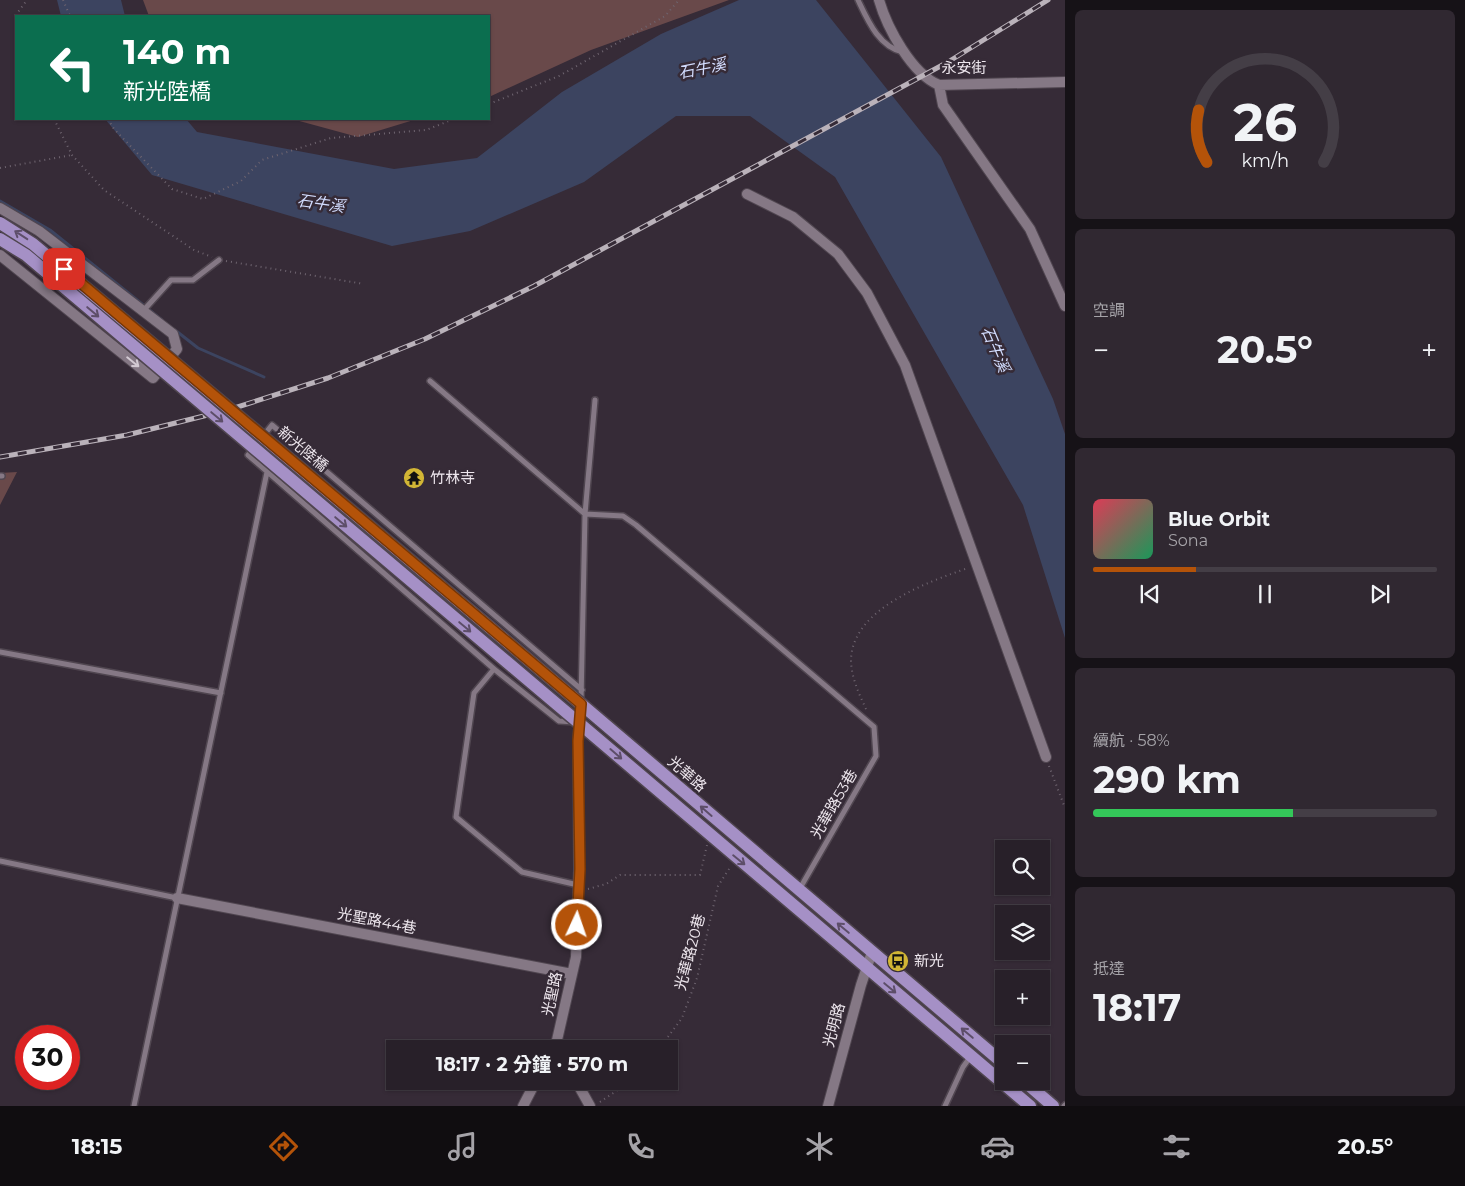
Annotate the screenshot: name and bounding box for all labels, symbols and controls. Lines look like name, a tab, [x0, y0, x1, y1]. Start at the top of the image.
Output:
text: 140 m	[123, 30, 231, 73]
icon: left	[40, 35, 105, 100]
water label: 石牛溪	[677, 54, 729, 82]
street label: 永安街	[941, 58, 987, 77]
text: 新光陸橋	[123, 78, 211, 105]
text: 26	[1233, 91, 1297, 154]
text: km/h	[1241, 150, 1289, 171]
water label: 石牛溪	[296, 191, 348, 217]
one-way arrow	[14, 230, 28, 240]
pin	[43, 248, 85, 290]
icon: arrive	[50, 255, 78, 283]
text: 空調	[1093, 301, 1125, 320]
one-way arrow	[87, 306, 100, 317]
water label: 石牛溪	[977, 323, 1014, 377]
text: 20.5°	[1217, 326, 1313, 373]
text: −	[1093, 333, 1109, 367]
text: +	[1421, 333, 1437, 367]
one-way arrow	[126, 357, 139, 368]
one-way arrow	[211, 411, 224, 422]
street label: 新光陸橋	[274, 422, 332, 475]
temple icon: 竹林寺	[402, 466, 426, 490]
place label: 竹林寺	[430, 468, 475, 487]
text: Blue Orbit	[1168, 508, 1270, 531]
one-way arrow	[335, 516, 348, 527]
text: Sona	[1168, 531, 1208, 550]
icon: previous	[1136, 580, 1164, 608]
icon: pause	[1251, 580, 1279, 608]
icon: next	[1366, 580, 1394, 608]
one-way arrow	[459, 621, 472, 632]
text: 續航 · 58%	[1093, 731, 1170, 750]
one-way arrow	[609, 749, 622, 760]
street label: 光華路	[664, 752, 711, 796]
text: 290 km	[1093, 756, 1241, 803]
street label: 光華路53巷	[806, 766, 861, 842]
one-way arrow	[699, 805, 712, 817]
map controls	[995, 840, 1050, 1090]
button: search	[995, 840, 1050, 895]
one-way arrow	[733, 855, 746, 866]
position arrow	[550, 898, 602, 950]
street label: 光聖路44巷	[336, 904, 418, 937]
button: layers	[995, 905, 1050, 960]
street label: 光華路20巷	[670, 912, 709, 992]
one-way arrow	[836, 922, 849, 933]
bus stop icon: 新光	[886, 949, 910, 973]
place label: 新光	[914, 951, 944, 970]
text: 抵達	[1093, 959, 1125, 978]
street label: 光聖路	[538, 970, 565, 1018]
button: +	[995, 970, 1050, 1025]
one-way arrow	[884, 982, 897, 993]
text: 18:17	[1093, 984, 1181, 1031]
street label: 光明路	[819, 1001, 849, 1049]
speed limit sign: 30	[15, 1025, 80, 1090]
one-way arrow	[960, 1027, 973, 1039]
button: −	[995, 1035, 1050, 1090]
text: 18:17 · 2 分鐘 · 570 m	[436, 1053, 628, 1076]
icon: directions	[266, 1129, 301, 1164]
icon: music	[445, 1129, 480, 1164]
icon: phone	[623, 1129, 658, 1164]
icon: climate	[802, 1129, 837, 1164]
icon: car	[980, 1129, 1015, 1164]
icon: filters	[1159, 1129, 1194, 1164]
text: 18:15	[72, 1133, 122, 1160]
text: 20.5°	[1338, 1133, 1393, 1160]

